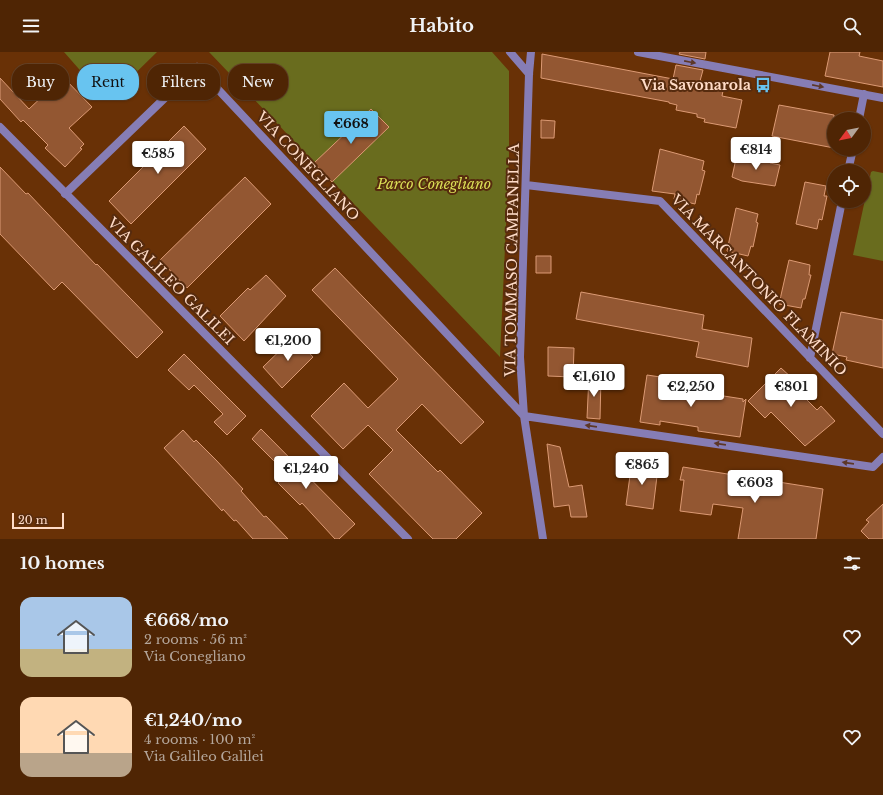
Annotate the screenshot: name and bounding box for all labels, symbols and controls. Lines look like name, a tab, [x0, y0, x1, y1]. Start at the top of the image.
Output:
icon: menu	[20, 15, 42, 37]
text: Habito	[409, 15, 474, 37]
icon: search	[841, 15, 863, 37]
one-way arrow	[684, 59, 696, 65]
chip: Buy	[12, 64, 69, 100]
chip: Rent	[77, 64, 139, 100]
chip: Filters	[147, 64, 220, 100]
chip: New	[228, 64, 288, 100]
place label: Via Savonarola	[640, 76, 751, 94]
bus stop icon: Via Savonarola	[754, 76, 772, 94]
one-way arrow	[812, 83, 824, 89]
street label: VIA CONEGLIANO	[252, 107, 363, 224]
pin: €668	[327, 111, 375, 145]
north arrow	[827, 112, 871, 156]
map controls	[827, 112, 871, 208]
text: €668	[333, 115, 369, 132]
pin: €814	[732, 137, 780, 171]
pin: €585	[134, 141, 182, 175]
text: €814	[740, 141, 772, 158]
street label: VIA TOMMASO CAMPANELLA	[501, 143, 523, 378]
text: €585	[141, 145, 175, 162]
button: locate	[827, 164, 871, 208]
park label: Parco Conegliano	[376, 175, 491, 193]
street label: VIA MARCANTONIO FLAMINIO	[667, 190, 851, 379]
street label: VIA GALILEO GALILEI	[103, 213, 238, 348]
pin: €1,200	[255, 328, 321, 362]
text: €1,200	[264, 332, 312, 349]
pin: €1,610	[561, 364, 627, 398]
text: €1,610	[572, 368, 616, 385]
pin: €2,250	[658, 374, 724, 408]
pin: €801	[767, 374, 815, 408]
text: €2,250	[667, 378, 715, 395]
text: €801	[774, 378, 808, 395]
one-way arrow	[585, 423, 597, 429]
one-way arrow	[714, 441, 726, 447]
pin: €865	[618, 452, 666, 486]
pin: €1,240	[273, 456, 339, 490]
text: €865	[625, 456, 659, 473]
text: €1,240	[283, 460, 329, 477]
one-way arrow	[842, 460, 854, 466]
pin: €603	[731, 470, 779, 504]
text: €603	[737, 474, 773, 491]
scale bar	[12, 511, 64, 530]
text: 20 m	[18, 513, 48, 527]
icon: filters	[841, 552, 863, 574]
text: 10 homes	[20, 553, 105, 574]
text: €668/mo	[144, 610, 229, 631]
icon: home	[52, 613, 100, 661]
icon: heart	[841, 626, 863, 648]
text: 2 rooms · 56 m²	[144, 631, 247, 648]
text: Via Conegliano	[144, 648, 246, 665]
text: €1,240/mo	[144, 710, 242, 731]
icon: home	[52, 713, 100, 761]
icon: heart	[841, 726, 863, 748]
text: 4 rooms · 100 m²	[144, 731, 255, 748]
text: Via Galileo Galilei	[144, 748, 264, 765]

